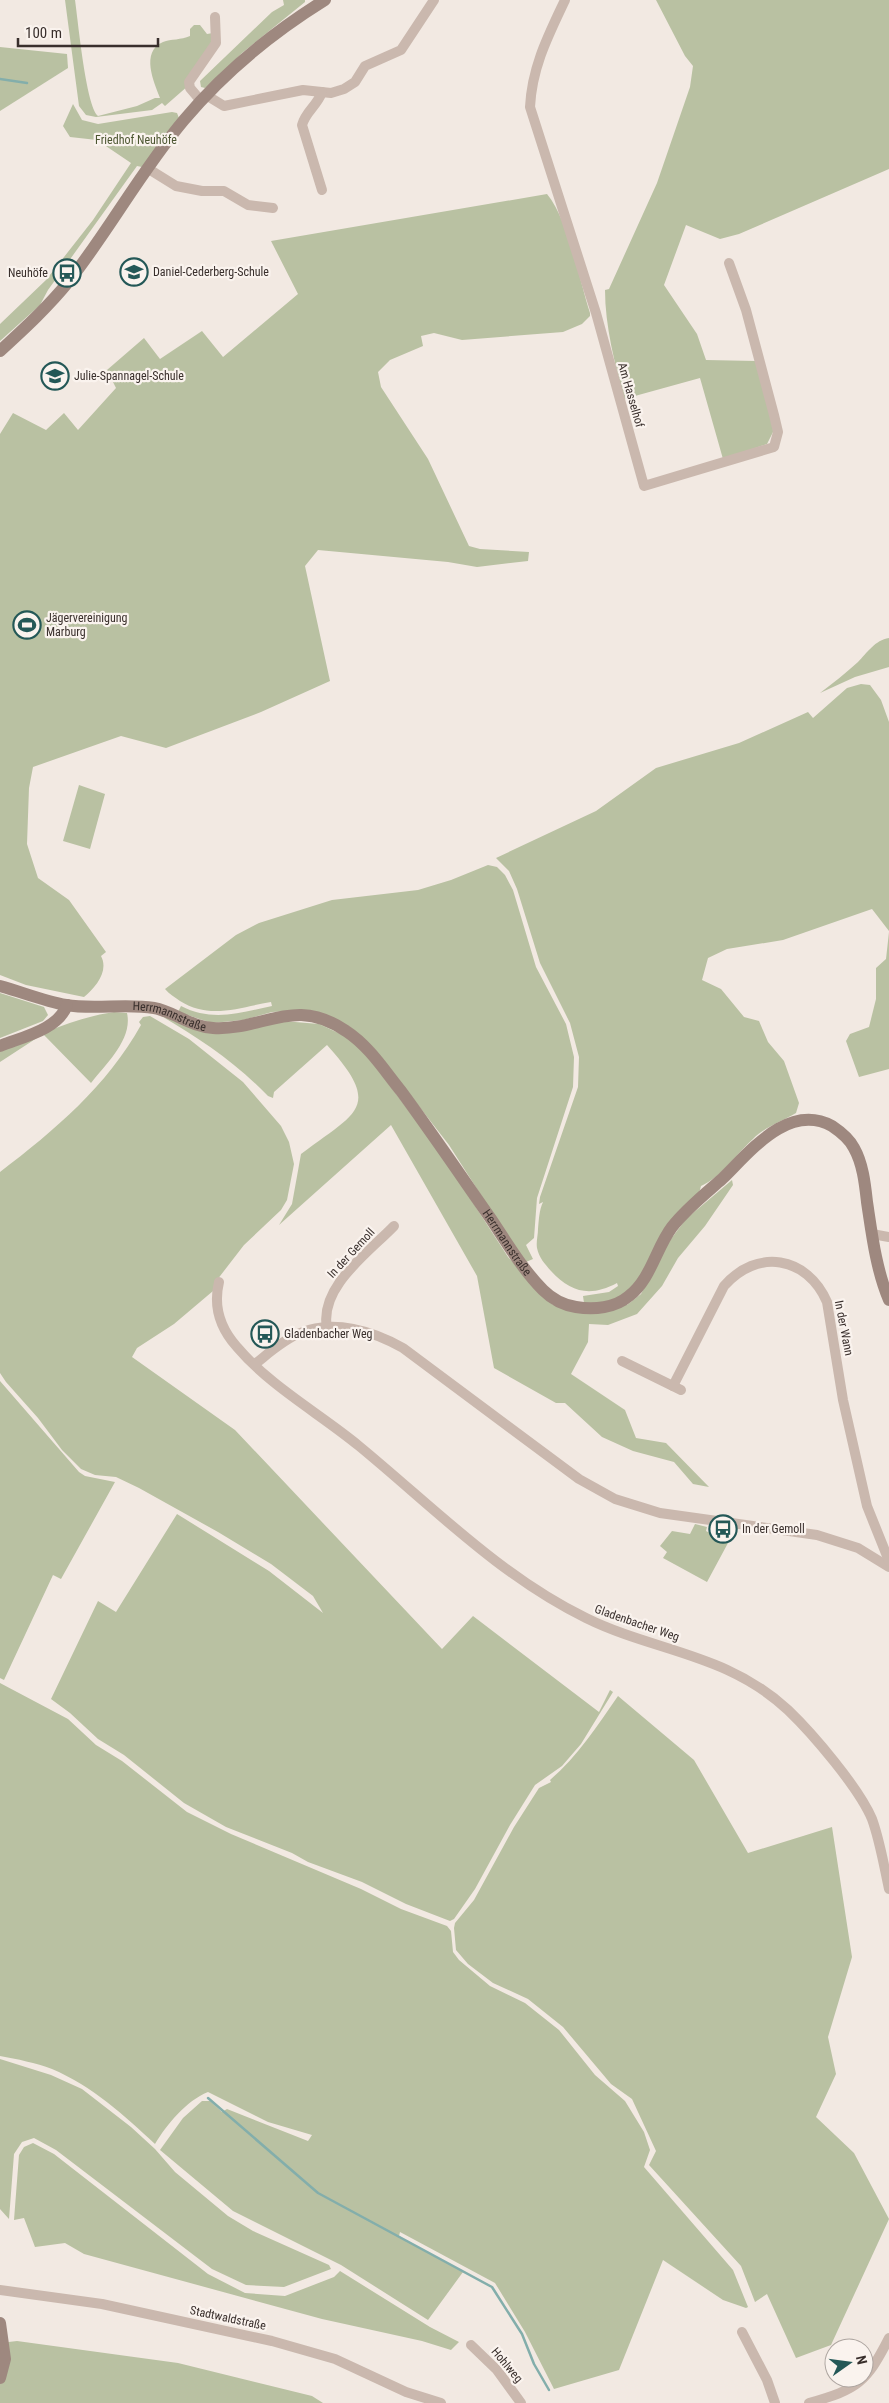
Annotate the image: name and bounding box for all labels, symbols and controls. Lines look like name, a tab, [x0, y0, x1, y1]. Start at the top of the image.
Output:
scale bar	[18, 15, 158, 47]
text: 100 m	[25, 24, 62, 42]
park label: Friedhof Neuhöfe	[95, 133, 177, 147]
school or university icon: Daniel-Cederberg-Schule	[119, 257, 149, 287]
bus stop icon: Neuhöfe	[52, 258, 82, 288]
place label: Daniel-Cederberg-Schule	[153, 265, 269, 279]
place label: Neuhöfe	[8, 266, 48, 280]
school or university icon: Julie-Spannagel-Schule	[40, 361, 70, 391]
street label: Am Hasselhof	[615, 361, 647, 429]
place label: Julie-Spannagel-Schule	[74, 369, 184, 383]
sports icon: Jägervereinigung Marburg	[12, 610, 42, 640]
place label: Jägervereinigung Marburg	[46, 611, 128, 639]
street label: Herrmannstraße	[132, 999, 208, 1034]
street label: Herrmannstraße	[480, 1207, 535, 1279]
street label: In der Gemoll	[324, 1225, 378, 1281]
street label: In der Wann	[832, 1299, 856, 1357]
bus stop icon: Gladenbacher Weg	[250, 1319, 280, 1349]
place label: Gladenbacher Weg	[284, 1327, 373, 1341]
bus stop icon: In der Gemoll	[708, 1514, 738, 1544]
place label: In der Gemoll	[742, 1522, 805, 1536]
street label: Gladenbacher Weg	[593, 1602, 681, 1644]
street label: Stadtwaldstraße	[189, 2303, 268, 2333]
north arrow	[824, 2338, 874, 2388]
street label: Hohlweg	[488, 2345, 526, 2385]
text: N	[853, 2354, 870, 2366]

